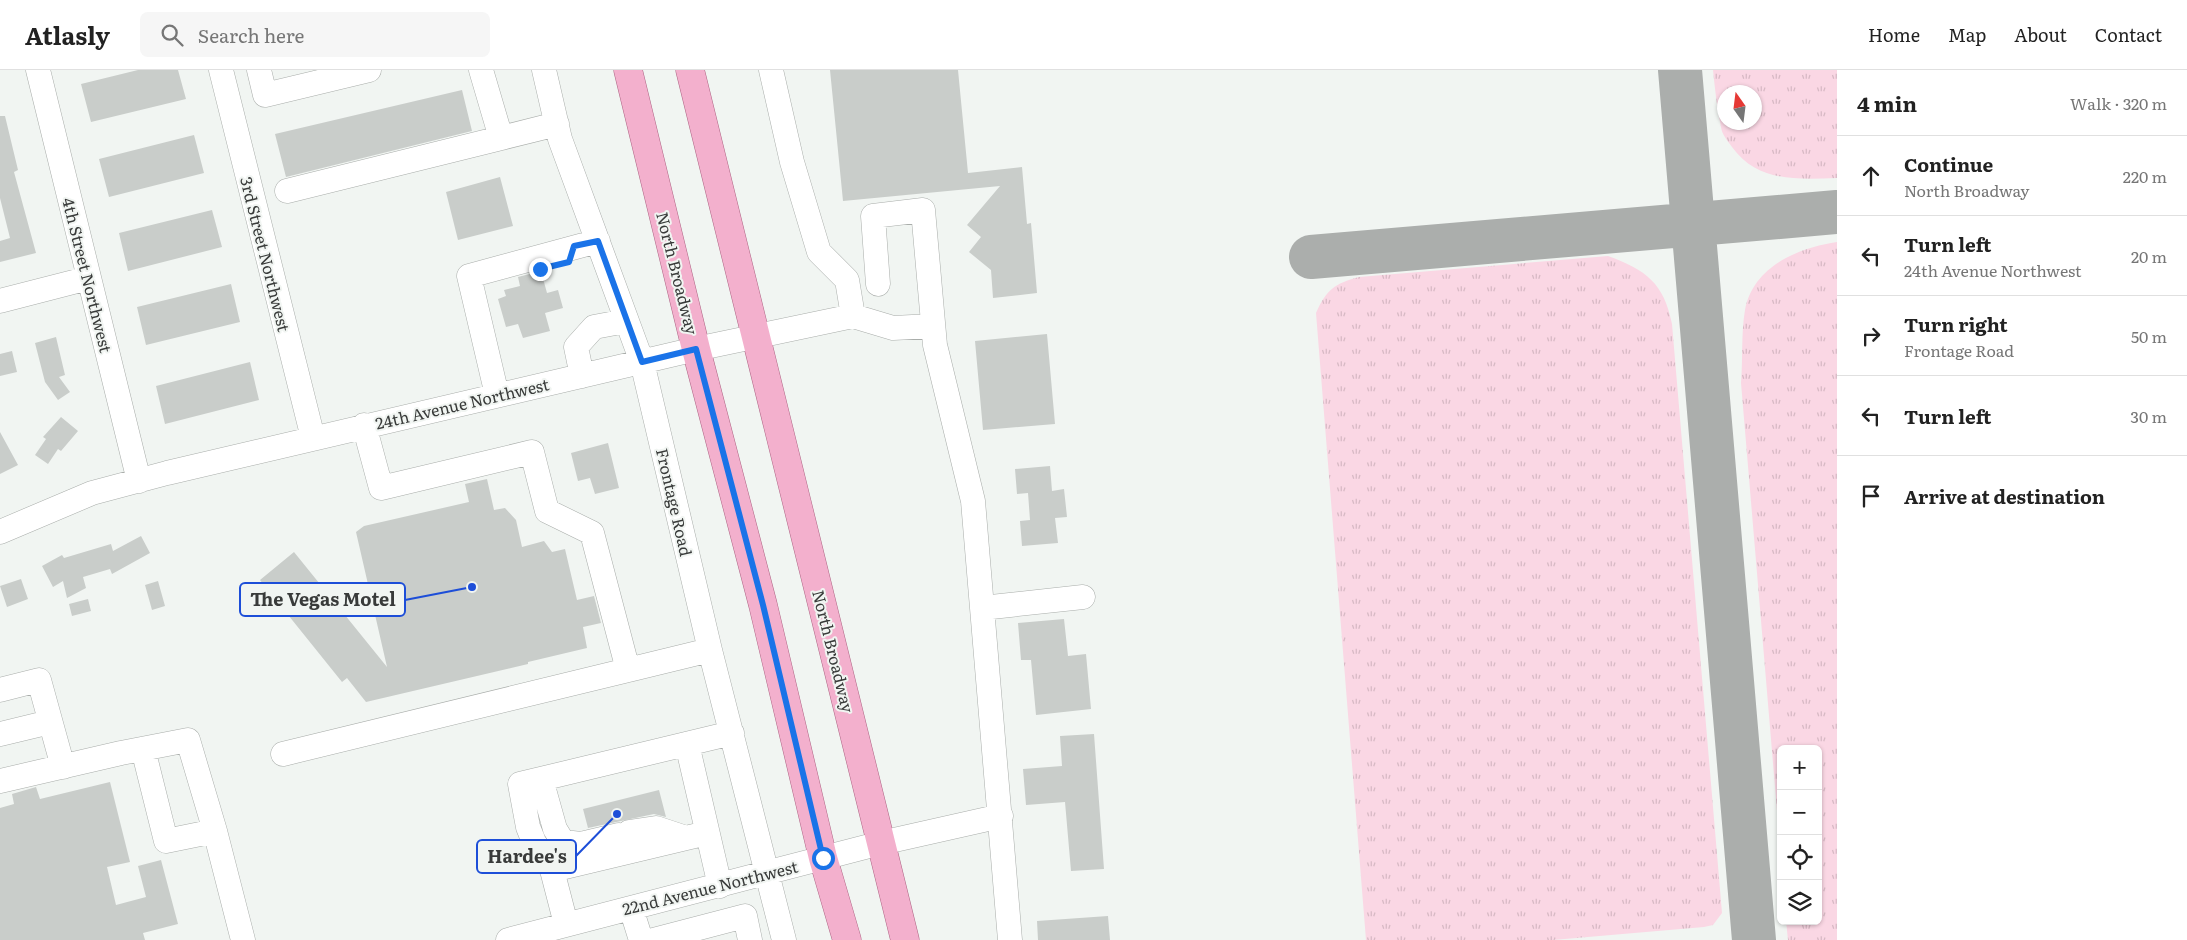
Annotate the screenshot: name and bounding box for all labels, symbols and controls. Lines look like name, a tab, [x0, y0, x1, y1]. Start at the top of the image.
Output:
search box	[140, 12, 490, 57]
text: Atlasly	[25, 17, 110, 52]
icon: search	[158, 21, 186, 49]
text: Search here	[198, 21, 304, 49]
text: Home	[1868, 21, 1920, 48]
text: Map	[1948, 21, 1986, 48]
text: About	[2014, 21, 2067, 48]
text: Contact	[2095, 21, 2162, 48]
north arrow	[1717, 85, 1762, 130]
text: 4 min	[1857, 87, 1917, 118]
text: Walk · 320 m	[2070, 91, 2167, 115]
text: Continue	[1904, 150, 1993, 178]
icon: ahead	[1857, 162, 1885, 190]
text: 220 m	[2123, 164, 2167, 188]
street label: 3rd Street Northwest	[235, 174, 297, 335]
text: North Broadway	[1904, 178, 2030, 202]
street label: 4th Street Northwest	[57, 195, 119, 356]
street label: North Broadway	[651, 209, 705, 338]
text: Turn left	[1904, 230, 1991, 258]
icon: left	[1857, 242, 1885, 270]
text: 20 m	[2131, 244, 2167, 268]
route end	[529, 258, 552, 281]
text: 24th Avenue Northwest	[1904, 258, 2082, 282]
text: Turn right	[1904, 310, 2008, 338]
icon: right	[1857, 322, 1885, 350]
text: 50 m	[2131, 324, 2167, 348]
text: Frontage Road	[1904, 338, 2014, 362]
street label: 24th Avenue Northwest	[373, 371, 552, 435]
icon: left	[1857, 402, 1885, 430]
text: Turn left	[1904, 402, 1991, 430]
text: 30 m	[2130, 404, 2167, 428]
street label: Frontage Road	[651, 446, 699, 559]
icon: arrive	[1857, 482, 1885, 510]
text: Arrive at destination	[1904, 482, 2105, 510]
callout: The Vegas Motel	[240, 583, 405, 616]
text: The Vegas Motel	[250, 585, 396, 612]
street label: North Broadway	[807, 587, 861, 716]
map controls	[1777, 745, 1822, 925]
button: +	[1777, 745, 1822, 790]
button: −	[1777, 790, 1822, 835]
button: locate	[1777, 835, 1822, 880]
callout: Hardee's	[477, 840, 576, 873]
text: Hardee's	[487, 842, 567, 869]
route start	[812, 847, 835, 870]
street label: 22nd Avenue Northwest	[620, 853, 801, 920]
button: layers	[1777, 880, 1822, 925]

